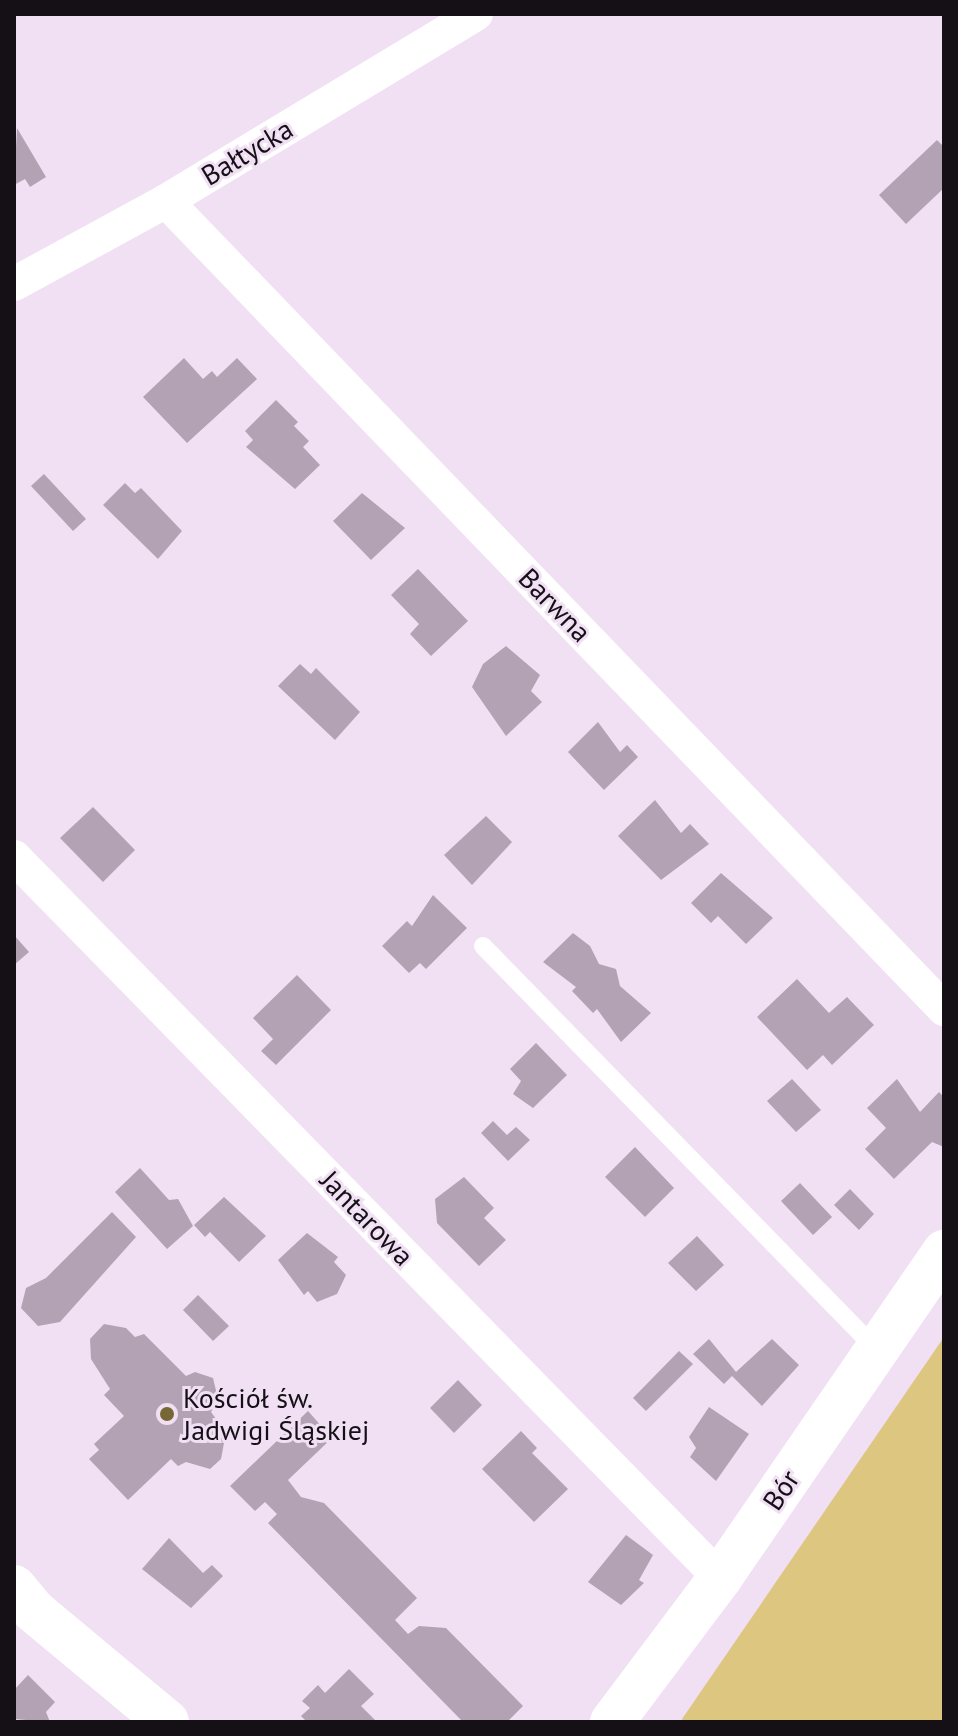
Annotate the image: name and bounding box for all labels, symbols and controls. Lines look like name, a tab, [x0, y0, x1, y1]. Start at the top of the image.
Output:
street label: Bałtycka	[195, 112, 299, 192]
street label: Barwna	[512, 561, 598, 649]
street label: Jantarowa	[313, 1163, 421, 1273]
place label: Kościół św. Jadwigi Śląskiej	[183, 1381, 370, 1447]
marker: Kościół św. Jadwigi Śląskiej	[158, 1405, 176, 1423]
street label: Bór	[756, 1464, 806, 1516]

